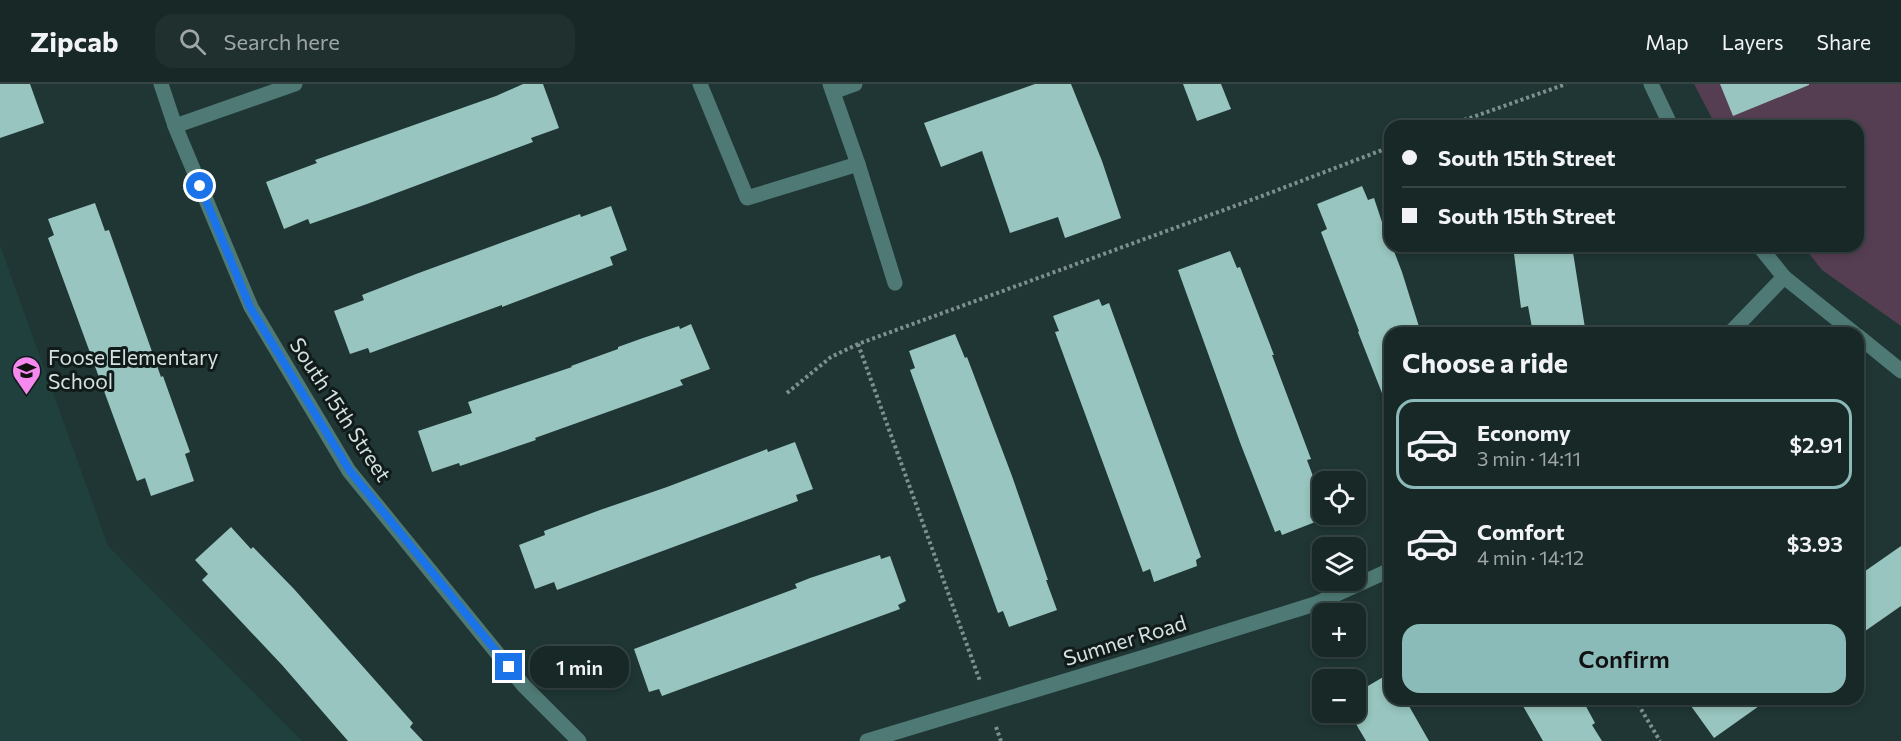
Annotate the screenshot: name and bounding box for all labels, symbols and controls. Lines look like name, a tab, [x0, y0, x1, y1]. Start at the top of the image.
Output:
search box	[155, 14, 575, 68]
text: Zipcab	[30, 24, 119, 58]
icon: search	[176, 25, 209, 58]
text: Search here	[224, 28, 340, 55]
text: Map	[1645, 29, 1689, 54]
text: Layers	[1722, 29, 1784, 54]
text: Share	[1817, 29, 1871, 54]
text: South 15th Street	[1438, 144, 1616, 171]
route start	[186, 172, 213, 199]
text: South 15th Street	[1438, 202, 1616, 229]
street label: South 15th Street	[285, 333, 397, 486]
place label: Foose Elementary School	[48, 344, 218, 393]
text: Choose a ride	[1402, 346, 1568, 379]
school or university icon: Foose Elementary School	[11, 354, 43, 396]
icon: car	[1405, 417, 1459, 471]
text: Economy	[1477, 419, 1571, 446]
text: $2.91	[1789, 431, 1843, 458]
text: 3 min · 14:11	[1477, 446, 1581, 470]
map controls	[1312, 471, 1366, 723]
button: locate	[1312, 471, 1366, 525]
icon: car	[1405, 516, 1459, 570]
text: Comfort	[1477, 518, 1565, 545]
text: $3.93	[1787, 530, 1843, 557]
button: layers	[1312, 537, 1366, 591]
text: 4 min · 14:12	[1477, 545, 1584, 569]
button: +	[1312, 603, 1366, 657]
street label: Sumner Road	[1060, 609, 1189, 670]
button: Confirm	[1402, 624, 1846, 693]
callout: 1 min	[530, 646, 629, 688]
route end	[495, 653, 522, 680]
text: 1 min	[556, 655, 603, 679]
button: −	[1312, 669, 1366, 723]

